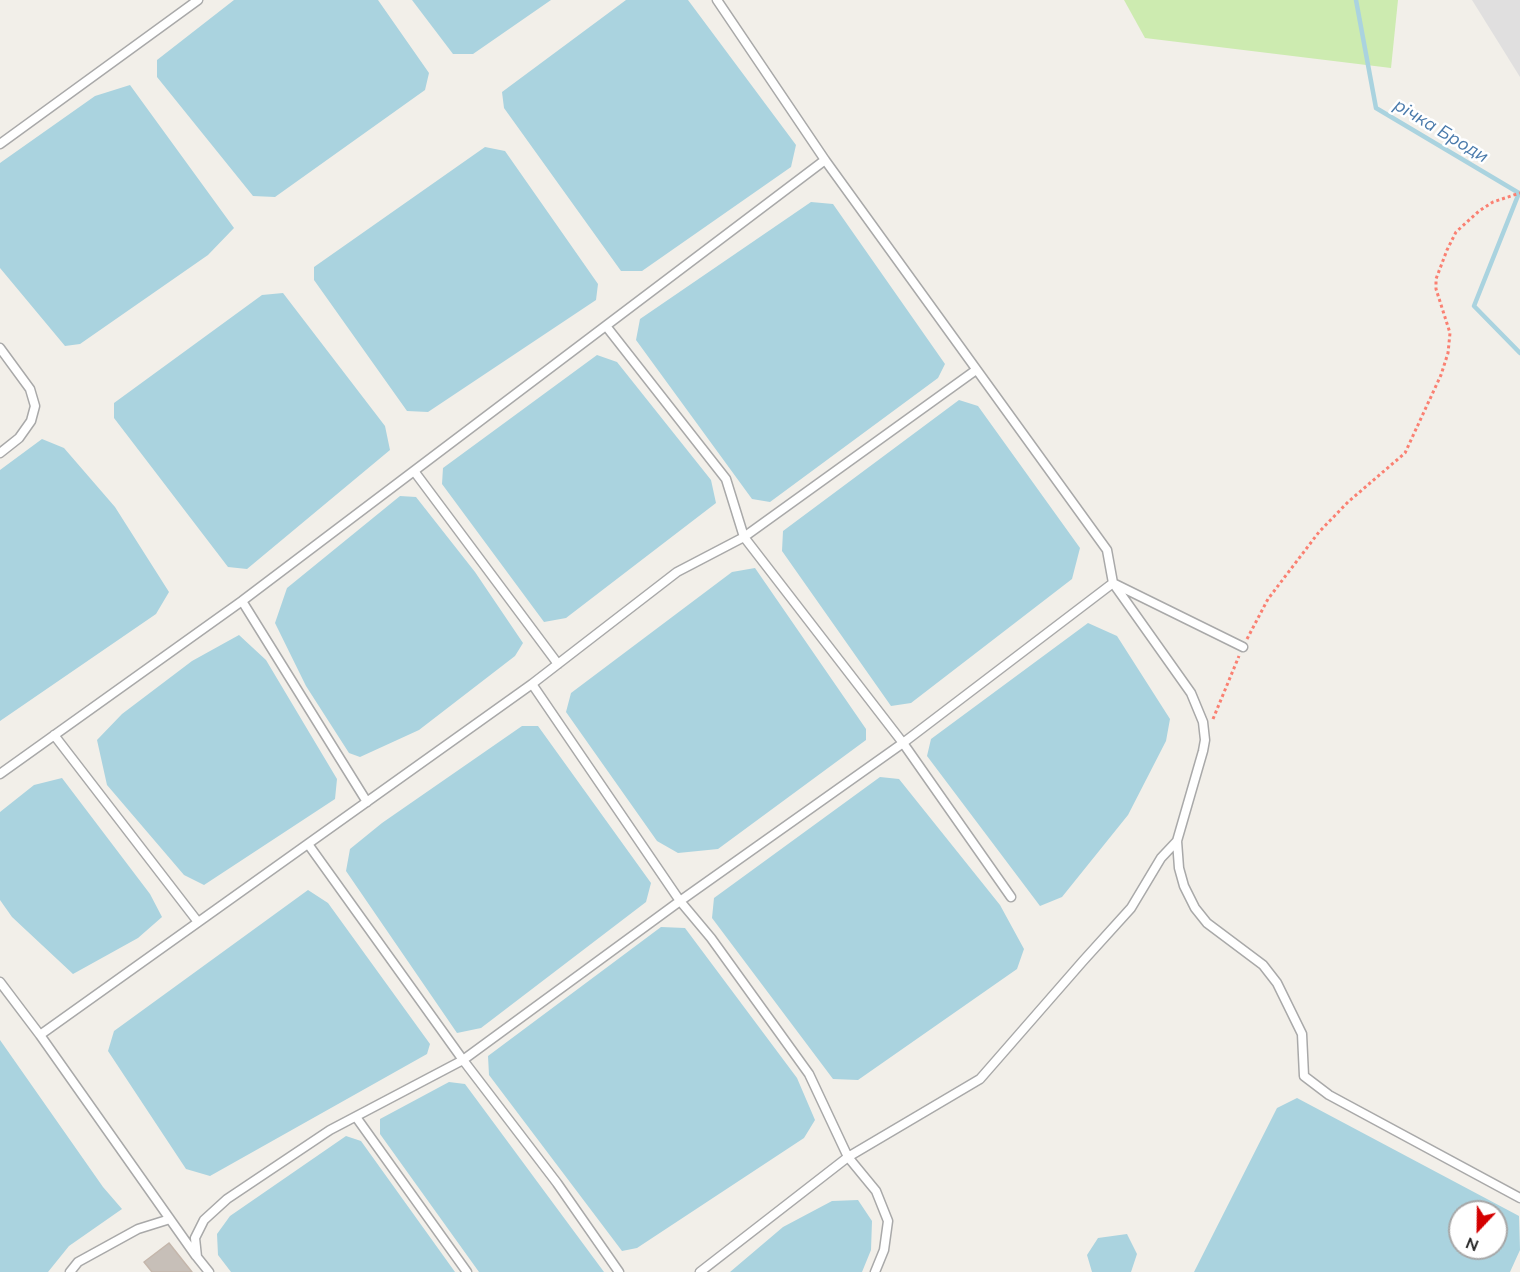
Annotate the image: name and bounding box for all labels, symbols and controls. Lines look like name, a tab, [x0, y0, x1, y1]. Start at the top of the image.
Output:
water label: річка Броди	[1390, 94, 1492, 168]
north arrow	[1448, 1200, 1508, 1260]
text: N	[1463, 1233, 1481, 1256]

